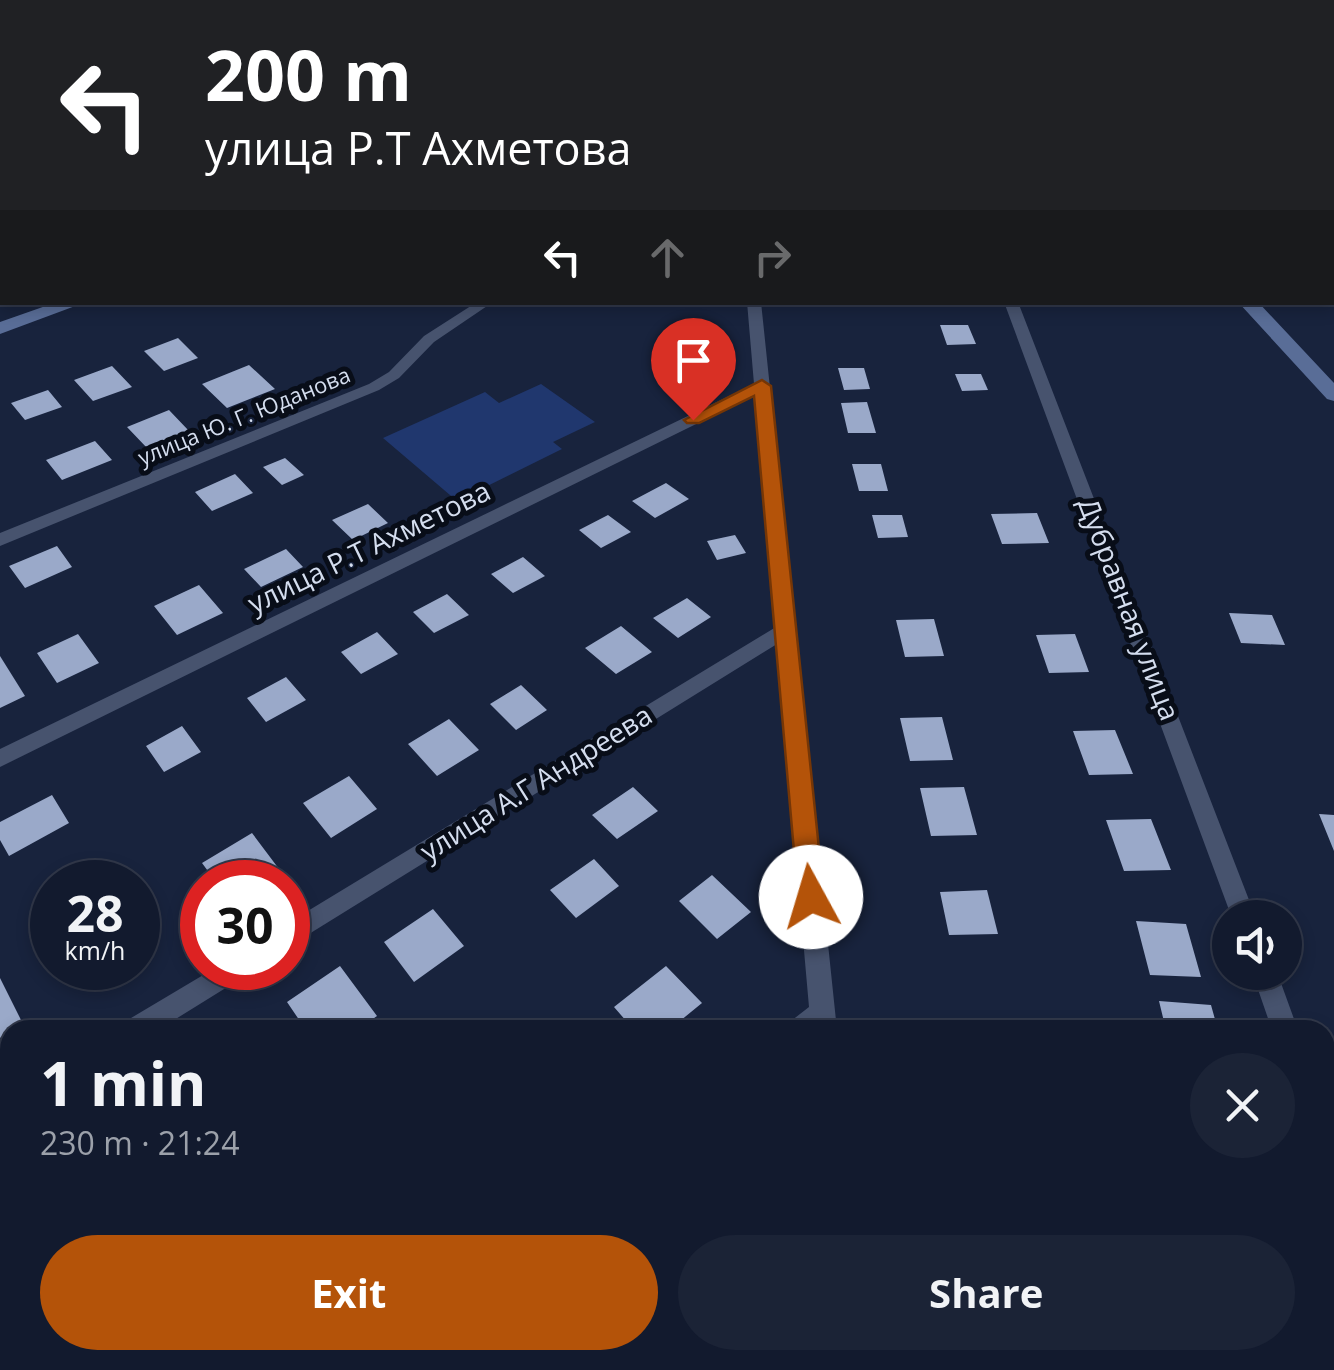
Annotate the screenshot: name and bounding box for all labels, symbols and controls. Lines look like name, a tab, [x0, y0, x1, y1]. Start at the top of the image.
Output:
text: 200 m	[205, 26, 412, 122]
icon: left	[40, 40, 170, 170]
text: улица Р.Т Ахметова	[205, 117, 632, 178]
icon: left	[535, 230, 590, 285]
icon: ahead	[640, 230, 695, 285]
icon: right	[745, 230, 800, 285]
pin	[651, 318, 736, 421]
icon: arrive	[666, 333, 721, 388]
street label: улица Ю. Г. Юданова	[133, 359, 354, 471]
street label: улица Р.Т Ахметова	[241, 471, 496, 621]
street label: Дубравная улица	[1070, 492, 1190, 725]
street label: улица А.Г Андреева	[412, 695, 659, 869]
position arrow	[759, 845, 863, 949]
speed limit sign: 30	[180, 860, 310, 990]
text: 28	[66, 879, 124, 947]
map controls	[1212, 900, 1302, 990]
button: sound	[1212, 900, 1302, 990]
text: km/h	[65, 933, 125, 967]
text: 1 min	[40, 1042, 207, 1124]
button: close	[1190, 1053, 1295, 1158]
text: 230 m · 21:24	[40, 1121, 239, 1164]
button: Exit	[40, 1235, 658, 1350]
button: Share	[678, 1235, 1295, 1350]

